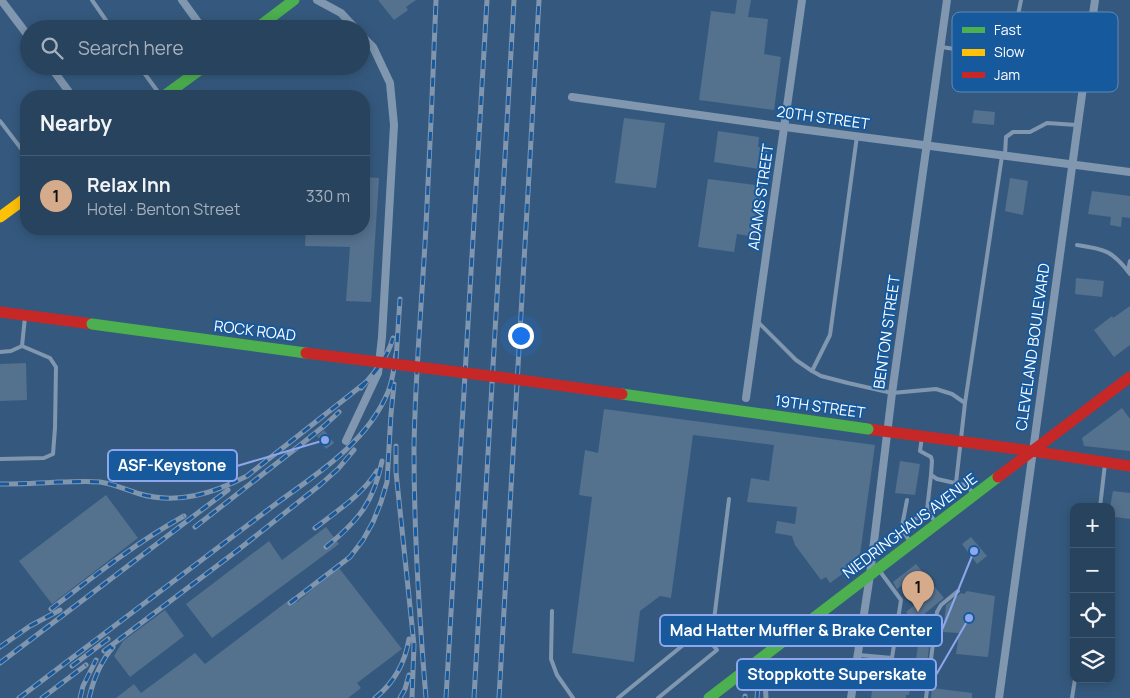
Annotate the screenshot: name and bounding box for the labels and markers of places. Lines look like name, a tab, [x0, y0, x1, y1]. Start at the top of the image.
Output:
callout: ASF-Keystone	[108, 450, 237, 481]
pin: 1	[902, 571, 934, 612]
callout: Mad Hatter Muffler & Brake Center	[660, 615, 942, 646]
callout: Stoppkotte Superskate	[737, 659, 936, 690]

